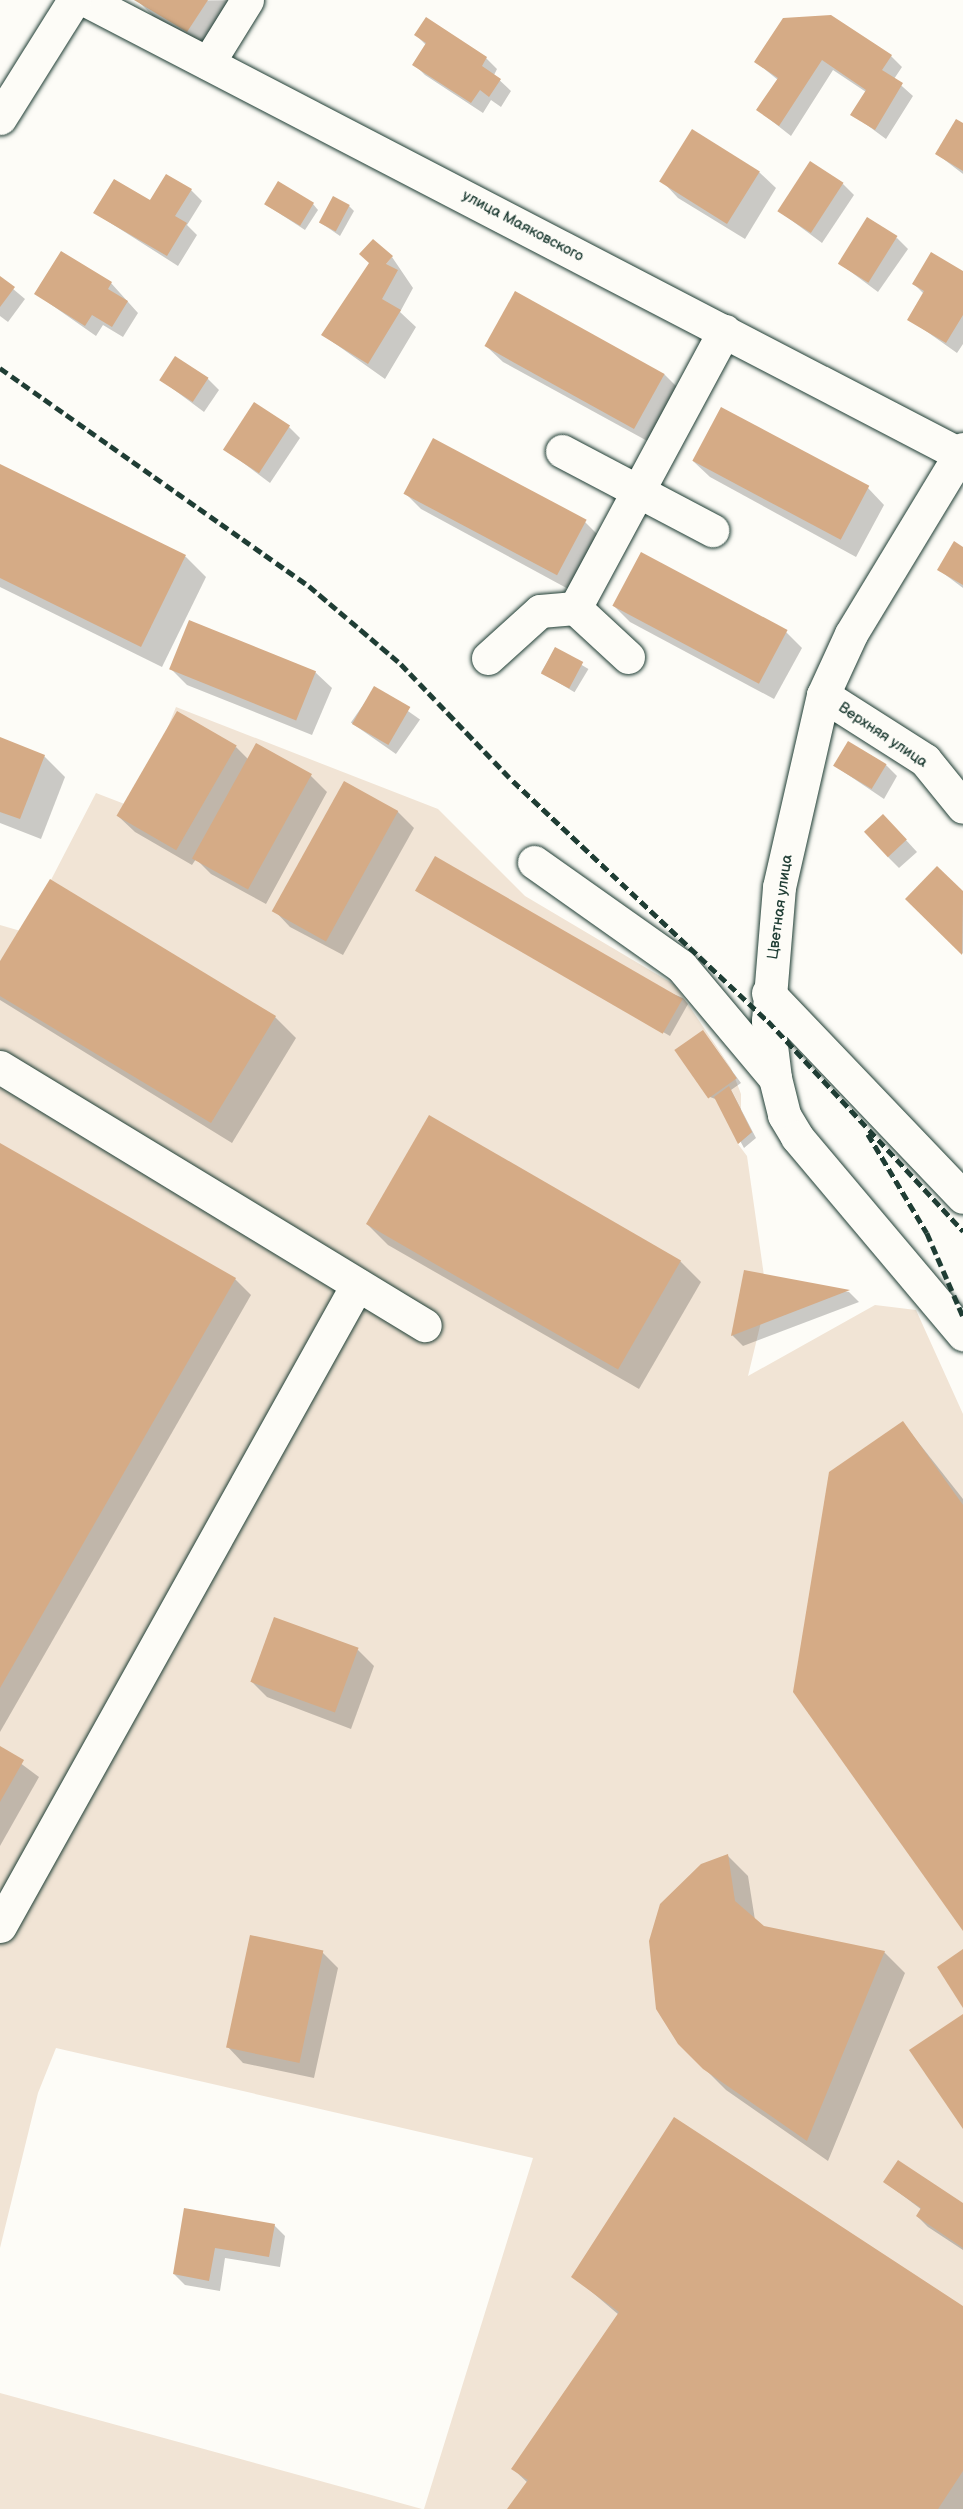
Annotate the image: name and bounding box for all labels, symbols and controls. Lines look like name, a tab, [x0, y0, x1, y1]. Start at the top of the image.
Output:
street label: улица Маяковского	[459, 186, 587, 266]
street label: Верхняя улица	[835, 699, 931, 771]
street label: Цветная улица	[764, 853, 796, 961]

